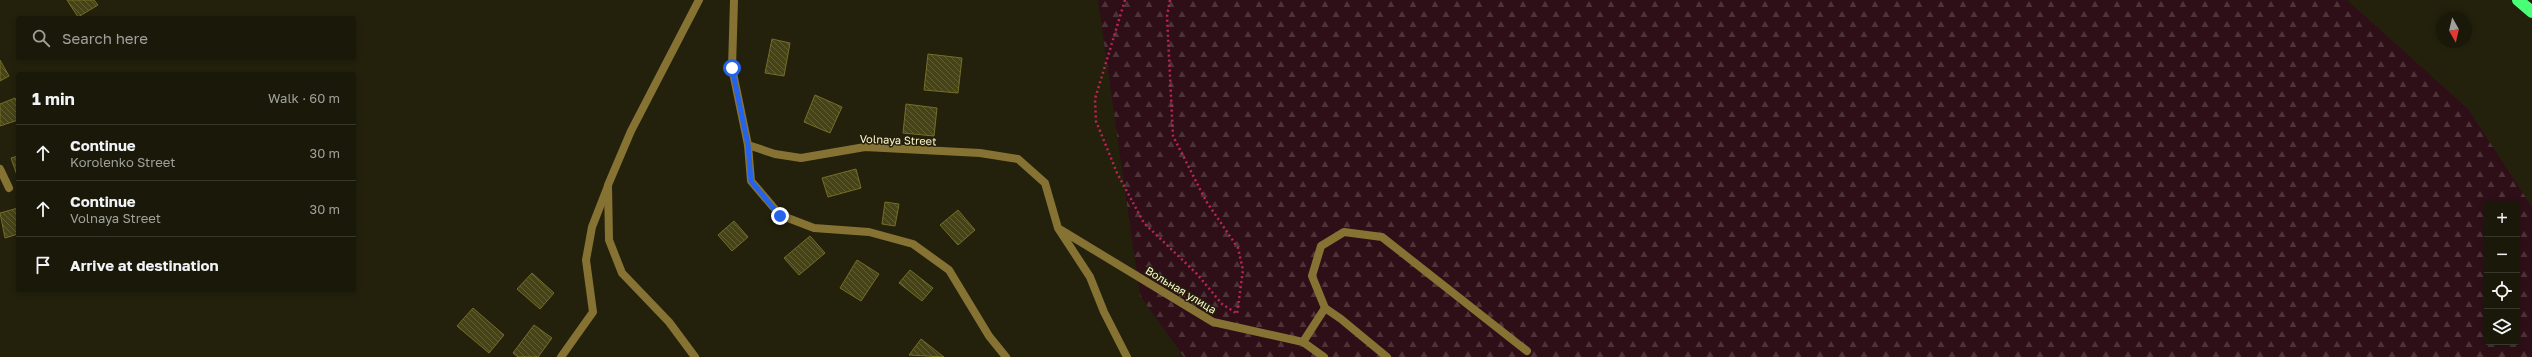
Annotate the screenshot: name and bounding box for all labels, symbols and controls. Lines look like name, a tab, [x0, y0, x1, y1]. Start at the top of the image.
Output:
north arrow	[2436, 12, 2472, 48]
search box	[16, 16, 356, 60]
icon: search	[30, 27, 52, 49]
text: Search here	[62, 29, 148, 47]
route start	[723, 59, 741, 77]
text: 1 min	[32, 88, 75, 109]
text: Walk · 60 m	[268, 90, 340, 106]
street label: Volnaya Street	[859, 132, 937, 147]
text: Continue	[70, 136, 136, 154]
icon: ahead	[32, 142, 54, 164]
text: 30 m	[310, 145, 340, 161]
text: Korolenko Street	[70, 154, 175, 170]
text: Continue	[70, 192, 136, 210]
icon: ahead	[32, 198, 54, 220]
text: 30 m	[310, 201, 340, 217]
map controls	[2484, 201, 2520, 345]
button: +	[2484, 201, 2520, 237]
route end	[771, 207, 789, 225]
text: Volnaya Street	[70, 210, 161, 226]
button: −	[2484, 237, 2520, 273]
icon: arrive	[32, 254, 54, 276]
text: Arrive at destination	[70, 256, 219, 274]
street label: Вольная улица	[1144, 263, 1219, 316]
button: locate	[2484, 273, 2520, 309]
button: layers	[2484, 309, 2520, 345]

